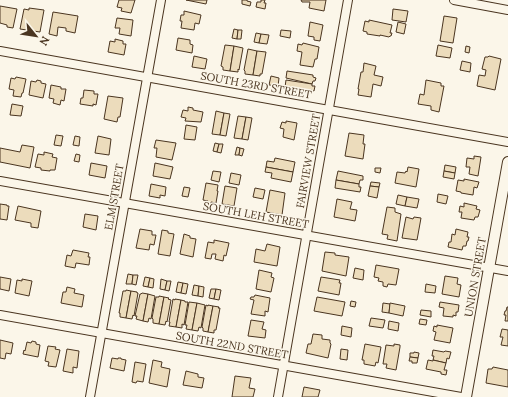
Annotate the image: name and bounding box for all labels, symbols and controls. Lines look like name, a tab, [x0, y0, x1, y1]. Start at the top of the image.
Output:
north arrow	[16, 16, 56, 56]
text: N	[36, 34, 53, 49]
street label: SOUTH 23RD STREET	[199, 68, 313, 102]
street label: FAIRVIEW STREET	[293, 113, 323, 209]
street label: ELM STREET	[101, 163, 127, 231]
street label: SOUTH LEH STREET	[202, 199, 310, 231]
street label: UNION STREET	[461, 236, 489, 318]
street label: SOUTH 22ND STREET	[175, 328, 289, 362]

